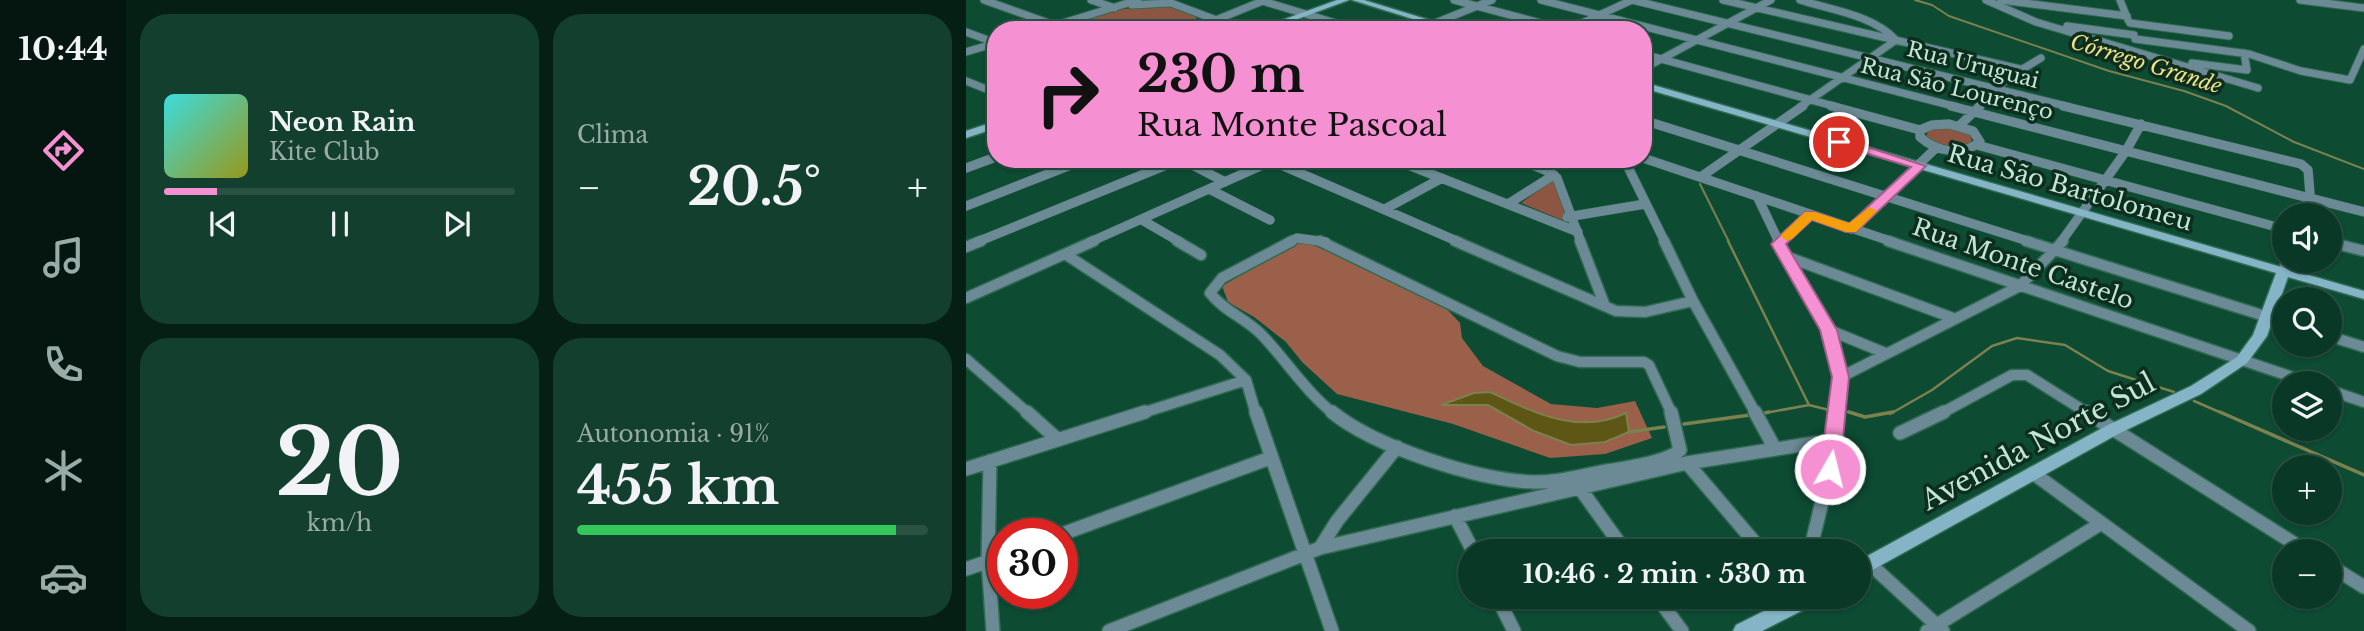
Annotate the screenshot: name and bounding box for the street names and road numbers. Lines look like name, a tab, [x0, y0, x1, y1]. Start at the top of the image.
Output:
street label: Rua Uruguai	[1904, 36, 2042, 94]
street label: Rua São Lourenço	[1858, 53, 2056, 125]
street label: Rua São Bartolomeu	[1944, 139, 2196, 236]
street label: Rua Monte Castelo	[1909, 212, 2138, 315]
street label: Avenida Norte Sul	[1914, 365, 2161, 518]

